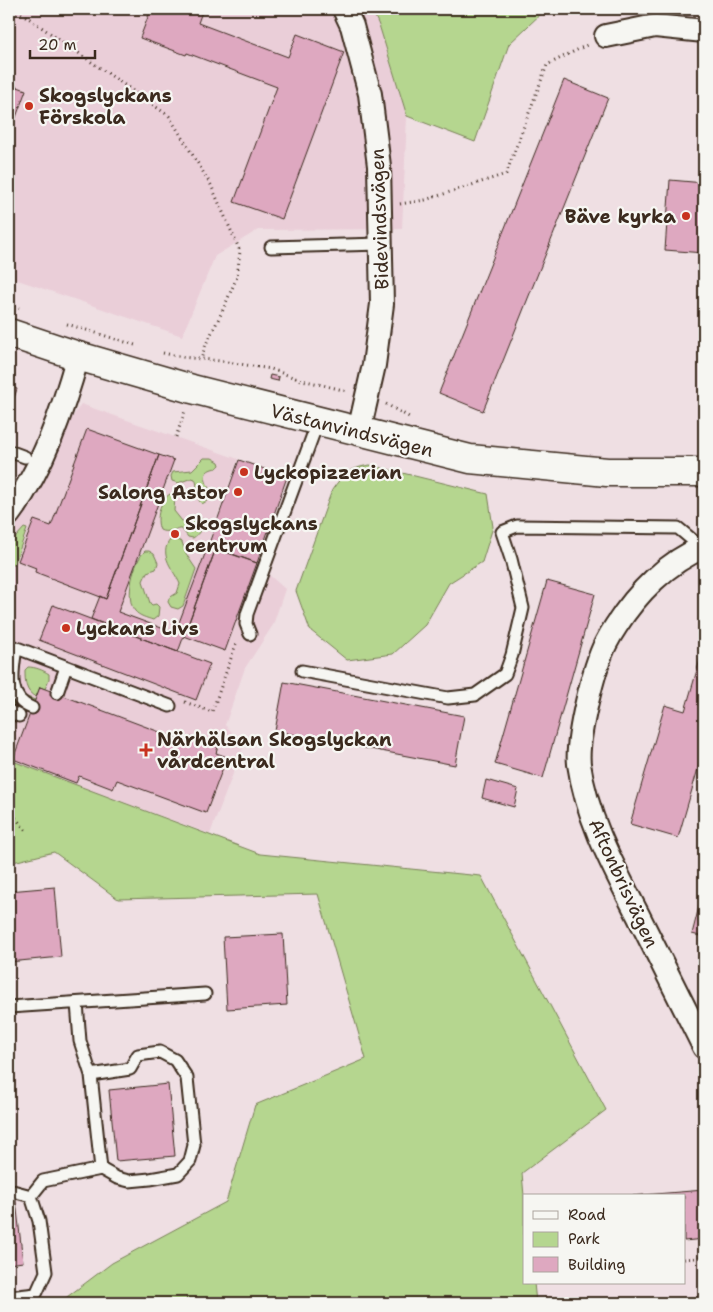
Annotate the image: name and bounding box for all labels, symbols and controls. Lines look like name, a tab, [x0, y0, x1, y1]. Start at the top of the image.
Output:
scale bar	[30, 28, 95, 60]
text: 20 m	[38, 35, 77, 55]
place label: Skogslyckans Förskola	[39, 83, 172, 130]
marker: Skogslyckans Förskola	[23, 100, 35, 112]
street label: Bidevindsvägen	[365, 148, 394, 290]
place label: Bäve kyrka	[565, 204, 676, 229]
marker: Bäve kyrka	[680, 210, 692, 222]
street label: Västanvindsvägen	[268, 398, 436, 463]
place label: Lyckopizzerian	[254, 460, 402, 485]
marker: Lyckopizzerian	[238, 466, 250, 478]
place label: Salong Astor	[98, 480, 228, 505]
marker: Salong Astor	[232, 486, 244, 498]
place label: Skogslyckans centrum	[185, 511, 318, 558]
marker: Skogslyckans centrum	[169, 528, 181, 540]
place label: Lyckans Livs	[76, 616, 199, 641]
marker: Lyckans Livs	[60, 622, 72, 634]
place label: Närhälsan Skogslyckan vårdcentral	[157, 727, 392, 774]
marker: Närhälsan Skogslyckan vårdcentral	[139, 743, 153, 757]
street label: Aftonbrisvägen	[583, 815, 664, 952]
legend	[523, 1194, 686, 1284]
text: Road	[568, 1205, 606, 1225]
text: Park	[568, 1229, 600, 1249]
text: Building	[568, 1255, 625, 1275]

